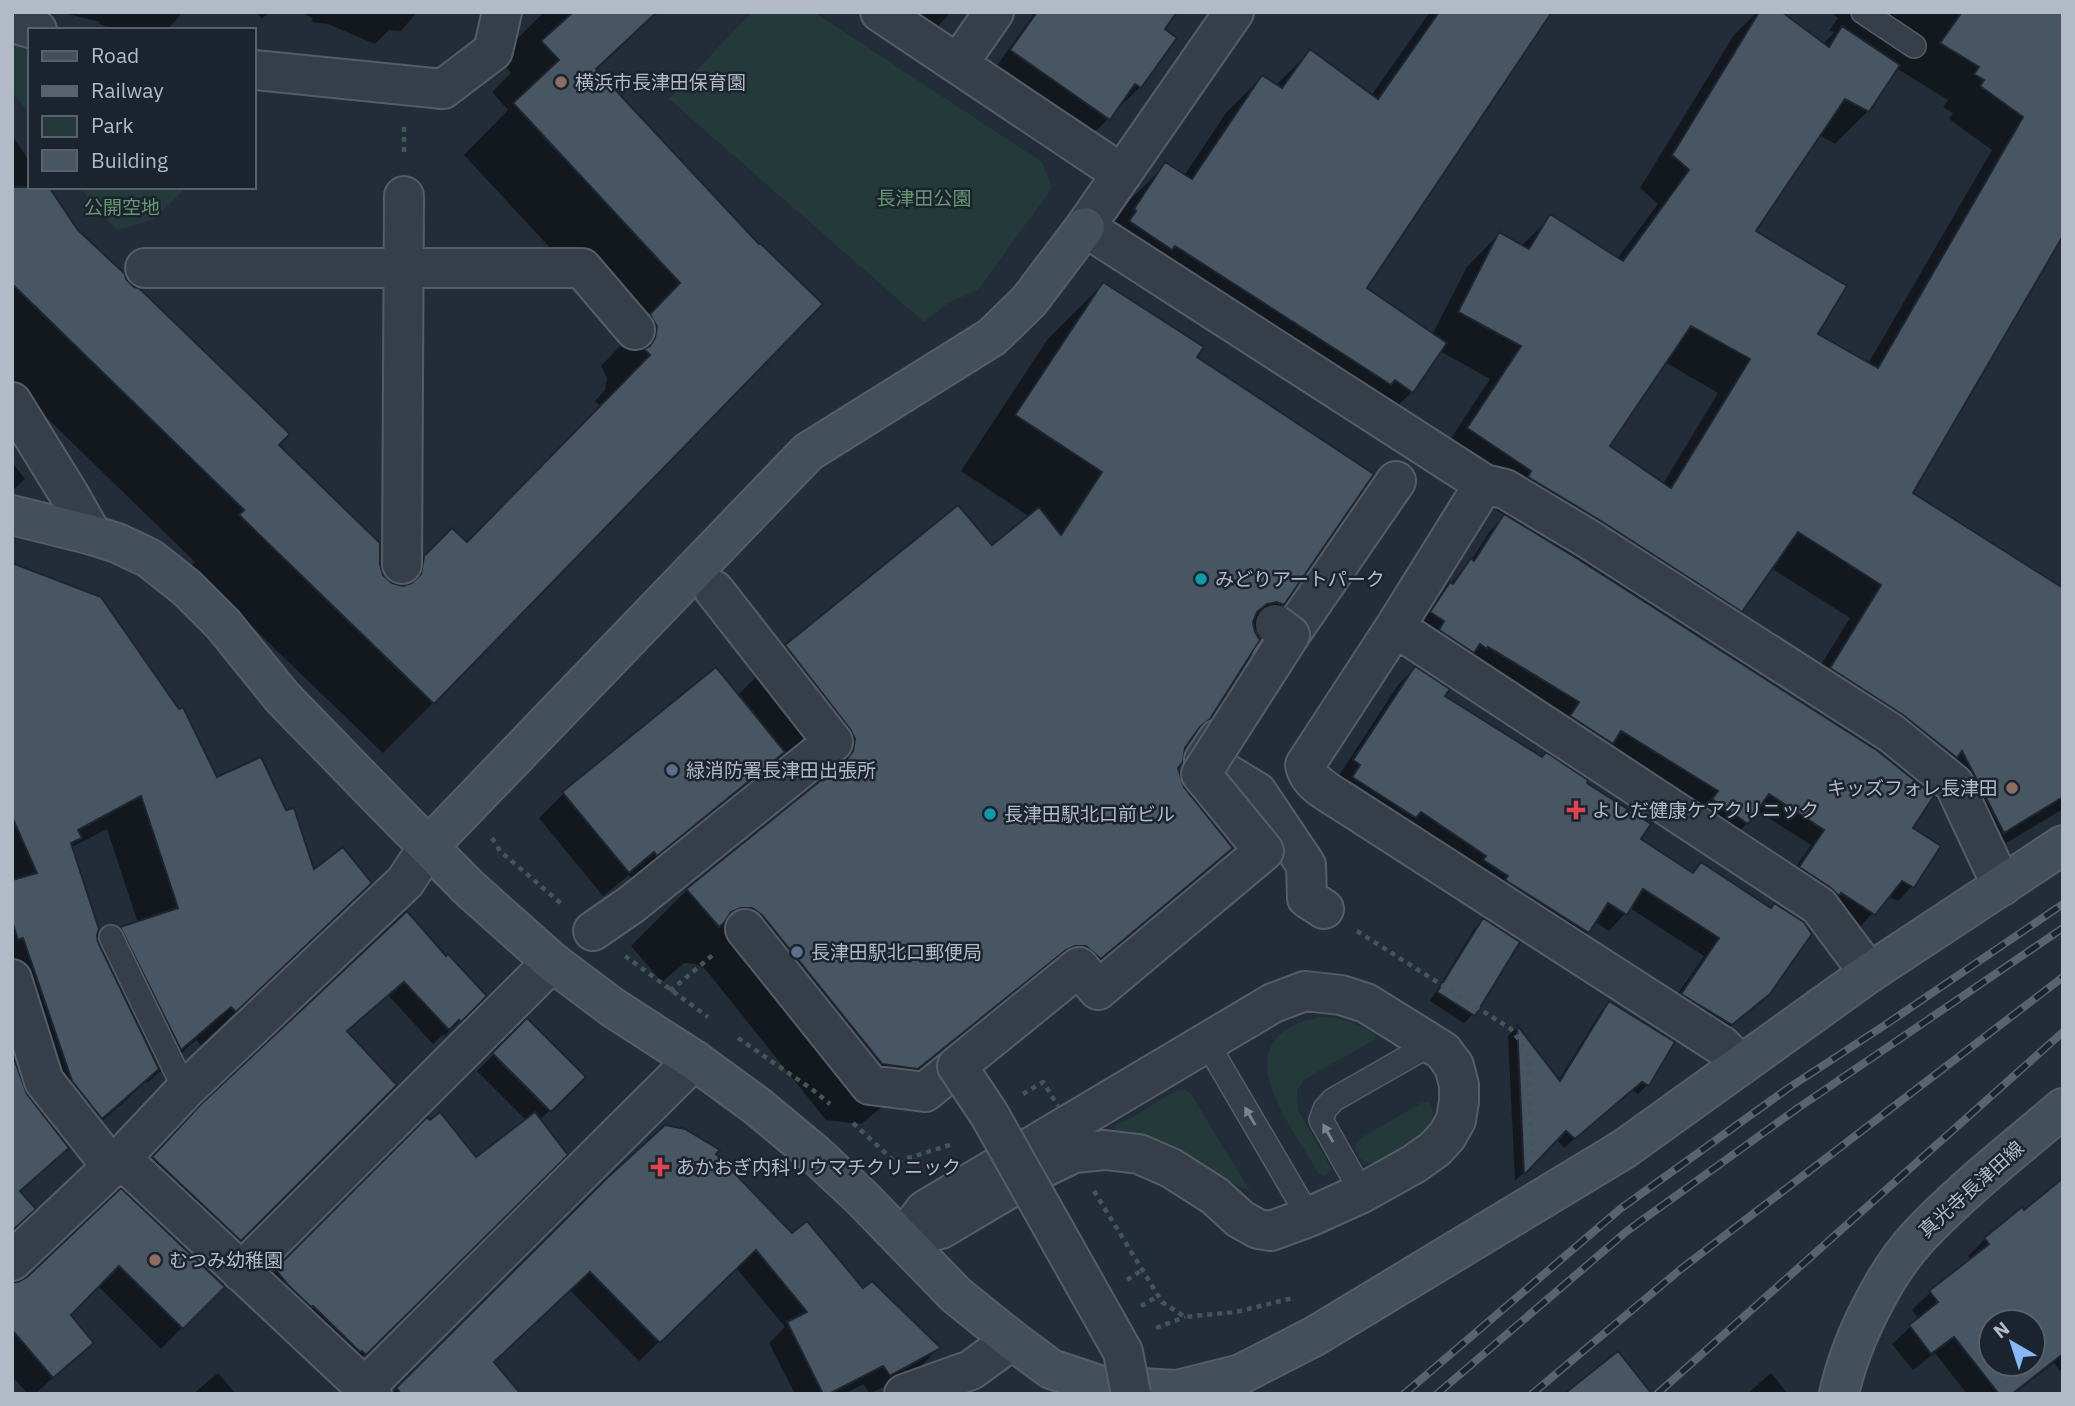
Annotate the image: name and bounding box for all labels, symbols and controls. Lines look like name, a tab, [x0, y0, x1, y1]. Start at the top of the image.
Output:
legend	[28, 28, 256, 189]
text: Road	[91, 41, 139, 69]
place label: 横浜市長津田保育園	[575, 70, 746, 94]
marker: 横浜市長津田保育園	[553, 74, 569, 90]
text: Railway	[91, 76, 164, 104]
text: Park	[91, 111, 134, 139]
text: Building	[91, 146, 168, 174]
park label: 長津田公園	[876, 186, 972, 210]
park label: 公開空地	[84, 195, 160, 219]
place label: みどりアートパーク	[1215, 567, 1385, 591]
marker: みどりアートパーク	[1193, 571, 1209, 587]
place label: 緑消防署長津田出張所	[686, 758, 876, 782]
marker: 緑消防署長津田出張所	[664, 762, 680, 778]
place label: キッズフォレ長津田	[1827, 776, 1998, 800]
marker: キッズフォレ長津田	[2004, 780, 2020, 796]
place label: よしだ健康ケアクリニック	[1592, 798, 1819, 822]
marker: よしだ健康ケアクリニック	[1566, 800, 1586, 820]
place label: 長津田駅北口前ビル	[1004, 802, 1175, 826]
marker: 長津田駅北口前ビル	[982, 806, 998, 822]
place label: 長津田駅北口郵便局	[811, 940, 982, 964]
marker: 長津田駅北口郵便局	[789, 944, 805, 960]
one-way arrow	[1244, 1107, 1256, 1126]
one-way arrow	[1322, 1123, 1334, 1143]
street label: 真光寺長津田線	[1914, 1136, 2028, 1242]
place label: あかおぎ内科リウマチクリニック	[676, 1155, 961, 1179]
marker: あかおぎ内科リウマチクリニック	[650, 1157, 670, 1177]
place label: むつみ幼稚園	[169, 1248, 283, 1272]
marker: むつみ幼稚園	[147, 1252, 163, 1268]
north arrow	[1977, 1308, 2047, 1378]
text: N	[1988, 1316, 2014, 1343]

